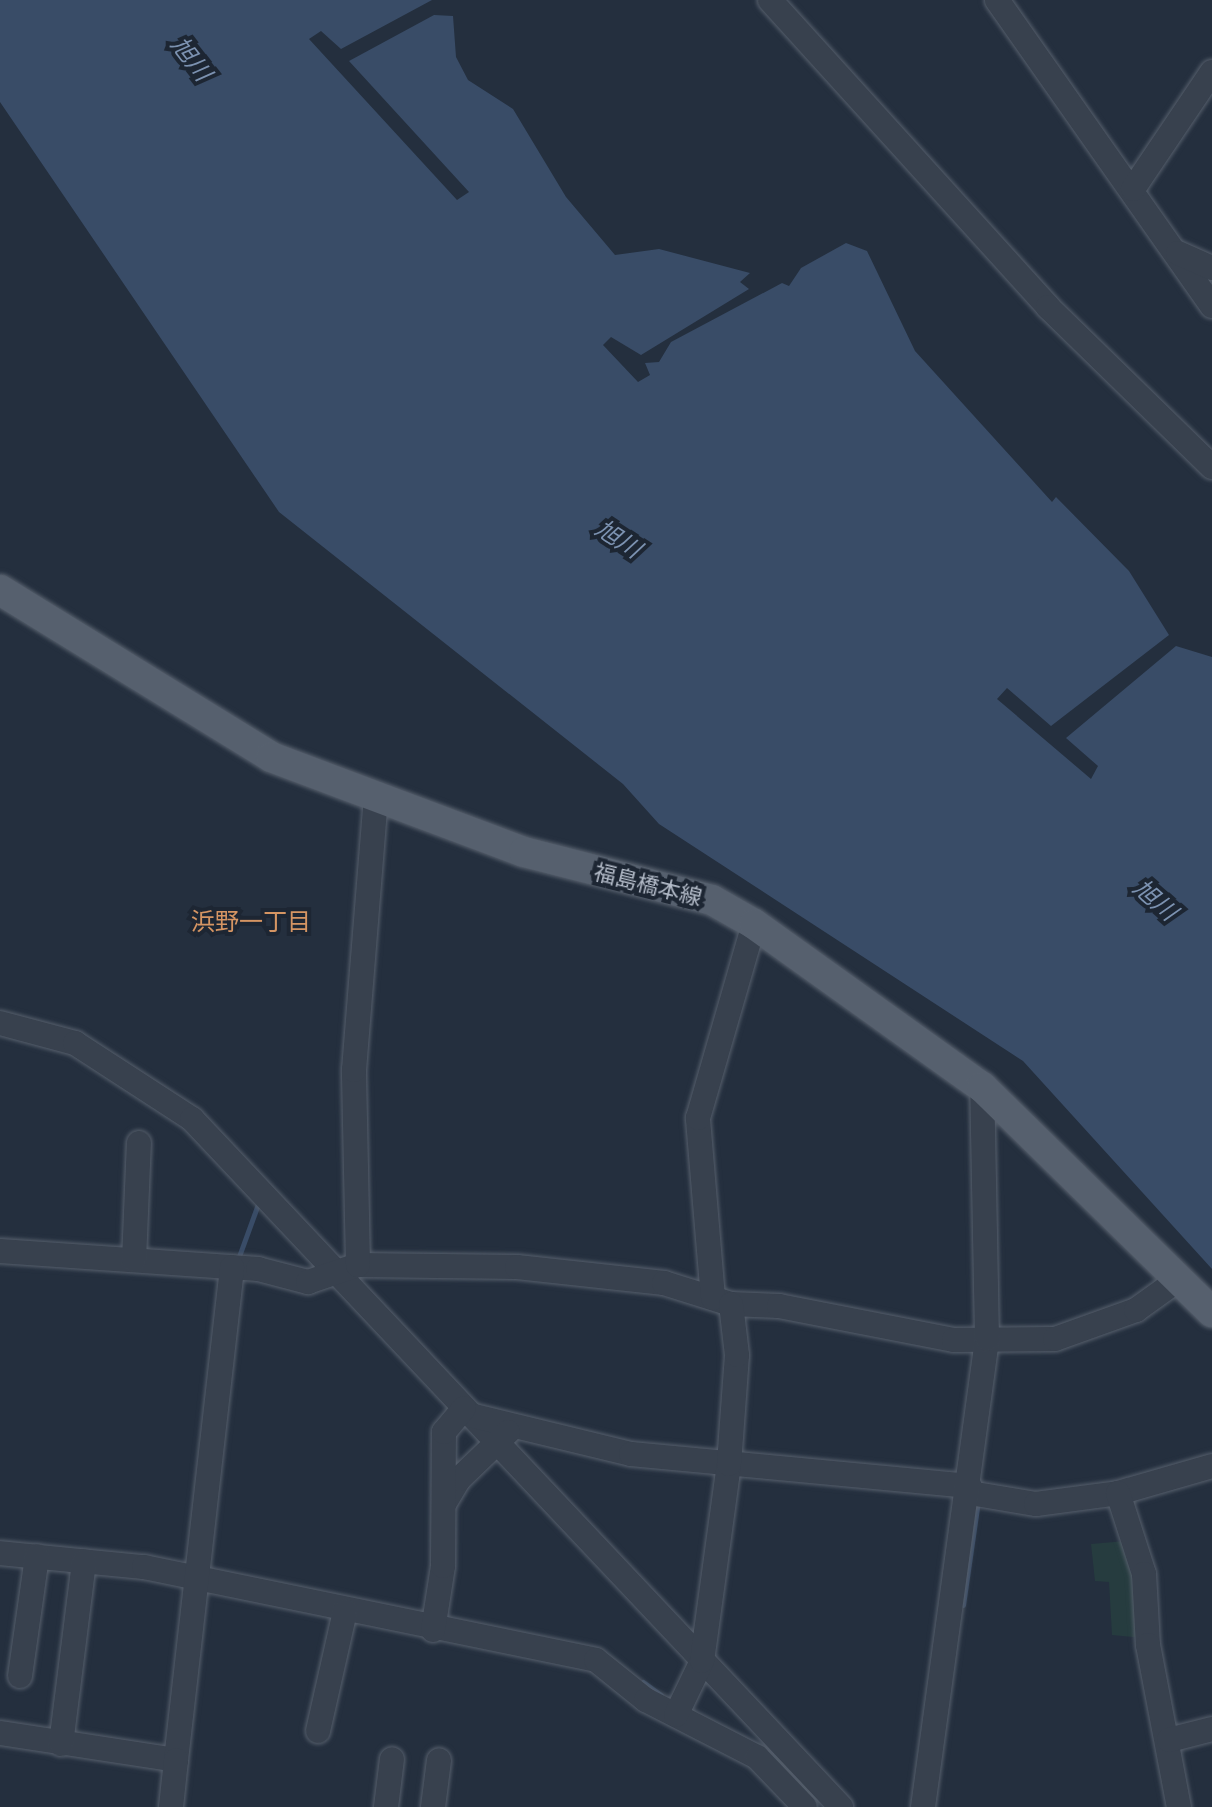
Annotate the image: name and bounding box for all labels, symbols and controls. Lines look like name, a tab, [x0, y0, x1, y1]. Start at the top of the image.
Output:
water label: 旭川	[166, 30, 218, 86]
water label: 旭川	[591, 513, 647, 563]
street label: 福島橋本線	[591, 858, 705, 910]
water label: 旭川	[1128, 872, 1184, 926]
district label: 浜野一丁目	[191, 907, 311, 935]

